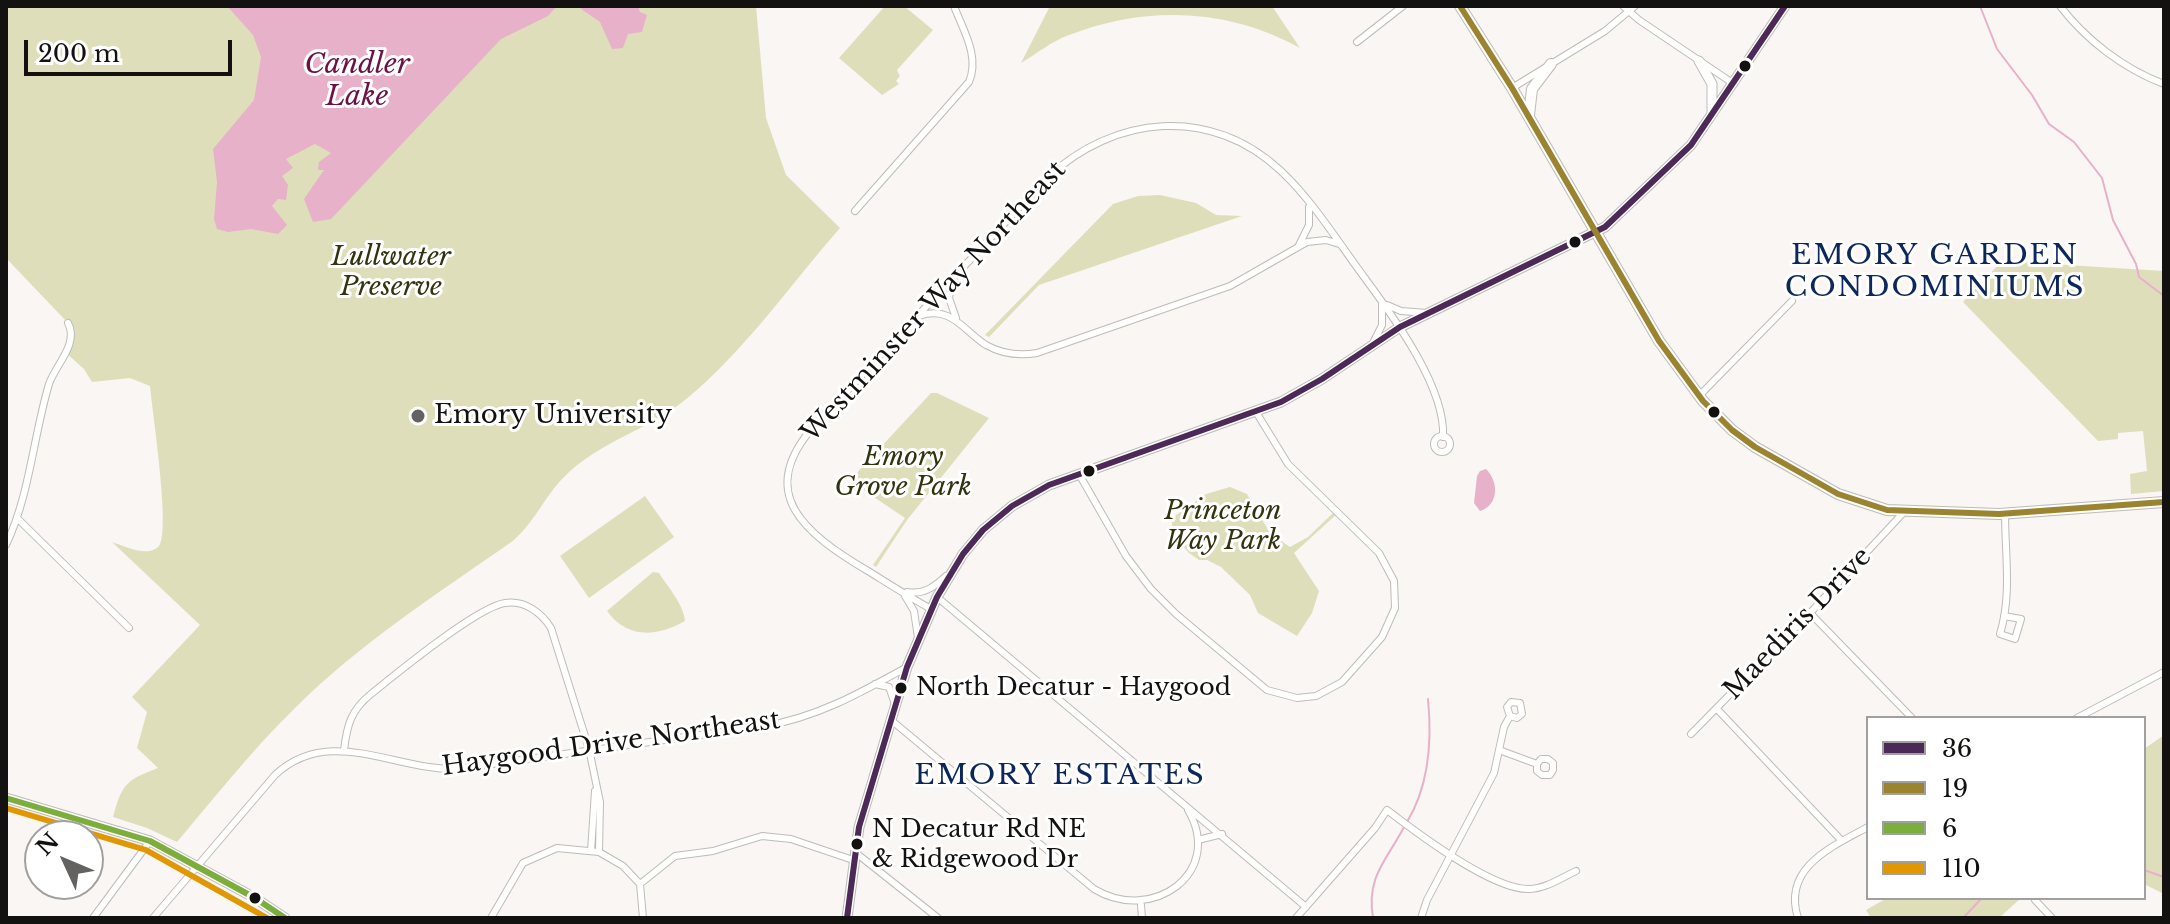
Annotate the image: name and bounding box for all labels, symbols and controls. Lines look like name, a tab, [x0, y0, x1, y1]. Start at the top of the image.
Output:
scale bar	[28, 24, 236, 74]
text: 200 m	[38, 39, 120, 68]
water label: Candler Lake	[304, 48, 410, 114]
unlabelled marker	[1737, 58, 1753, 74]
street label: Westminster Way Northeast	[795, 155, 1073, 449]
unlabelled marker	[1567, 234, 1583, 250]
district label: EMORY GARDEN CONDOMINIUMS	[1785, 239, 2085, 305]
park label: Lullwater Preserve	[331, 242, 451, 304]
place label: Emory University	[434, 400, 672, 432]
unlabelled marker	[1706, 404, 1722, 420]
marker: Emory University	[409, 407, 427, 425]
park label: Emory Grove Park	[835, 442, 971, 504]
unlabelled marker	[1081, 463, 1097, 479]
park label: Princeton Way Park	[1164, 496, 1282, 558]
street label: Maediris Drive	[1718, 542, 1878, 706]
place label: North Decatur - Haygood	[916, 674, 1231, 702]
marker: North Decatur - Haygood	[893, 680, 909, 696]
street label: Haygood Drive Northeast	[440, 705, 782, 783]
legend	[1866, 716, 2146, 900]
text: 36	[1942, 734, 1972, 763]
district label: EMORY ESTATES	[914, 759, 1206, 793]
text: 19	[1942, 774, 1968, 803]
text: 6	[1942, 814, 1957, 843]
place label: N Decatur Rd NE & Ridgewood Dr	[872, 816, 1086, 872]
north arrow	[24, 820, 104, 900]
text: N	[31, 828, 65, 861]
marker: N Decatur Rd NE & Ridgewood Dr	[849, 836, 865, 852]
text: 110	[1942, 854, 1981, 883]
unlabelled marker	[247, 890, 263, 906]

